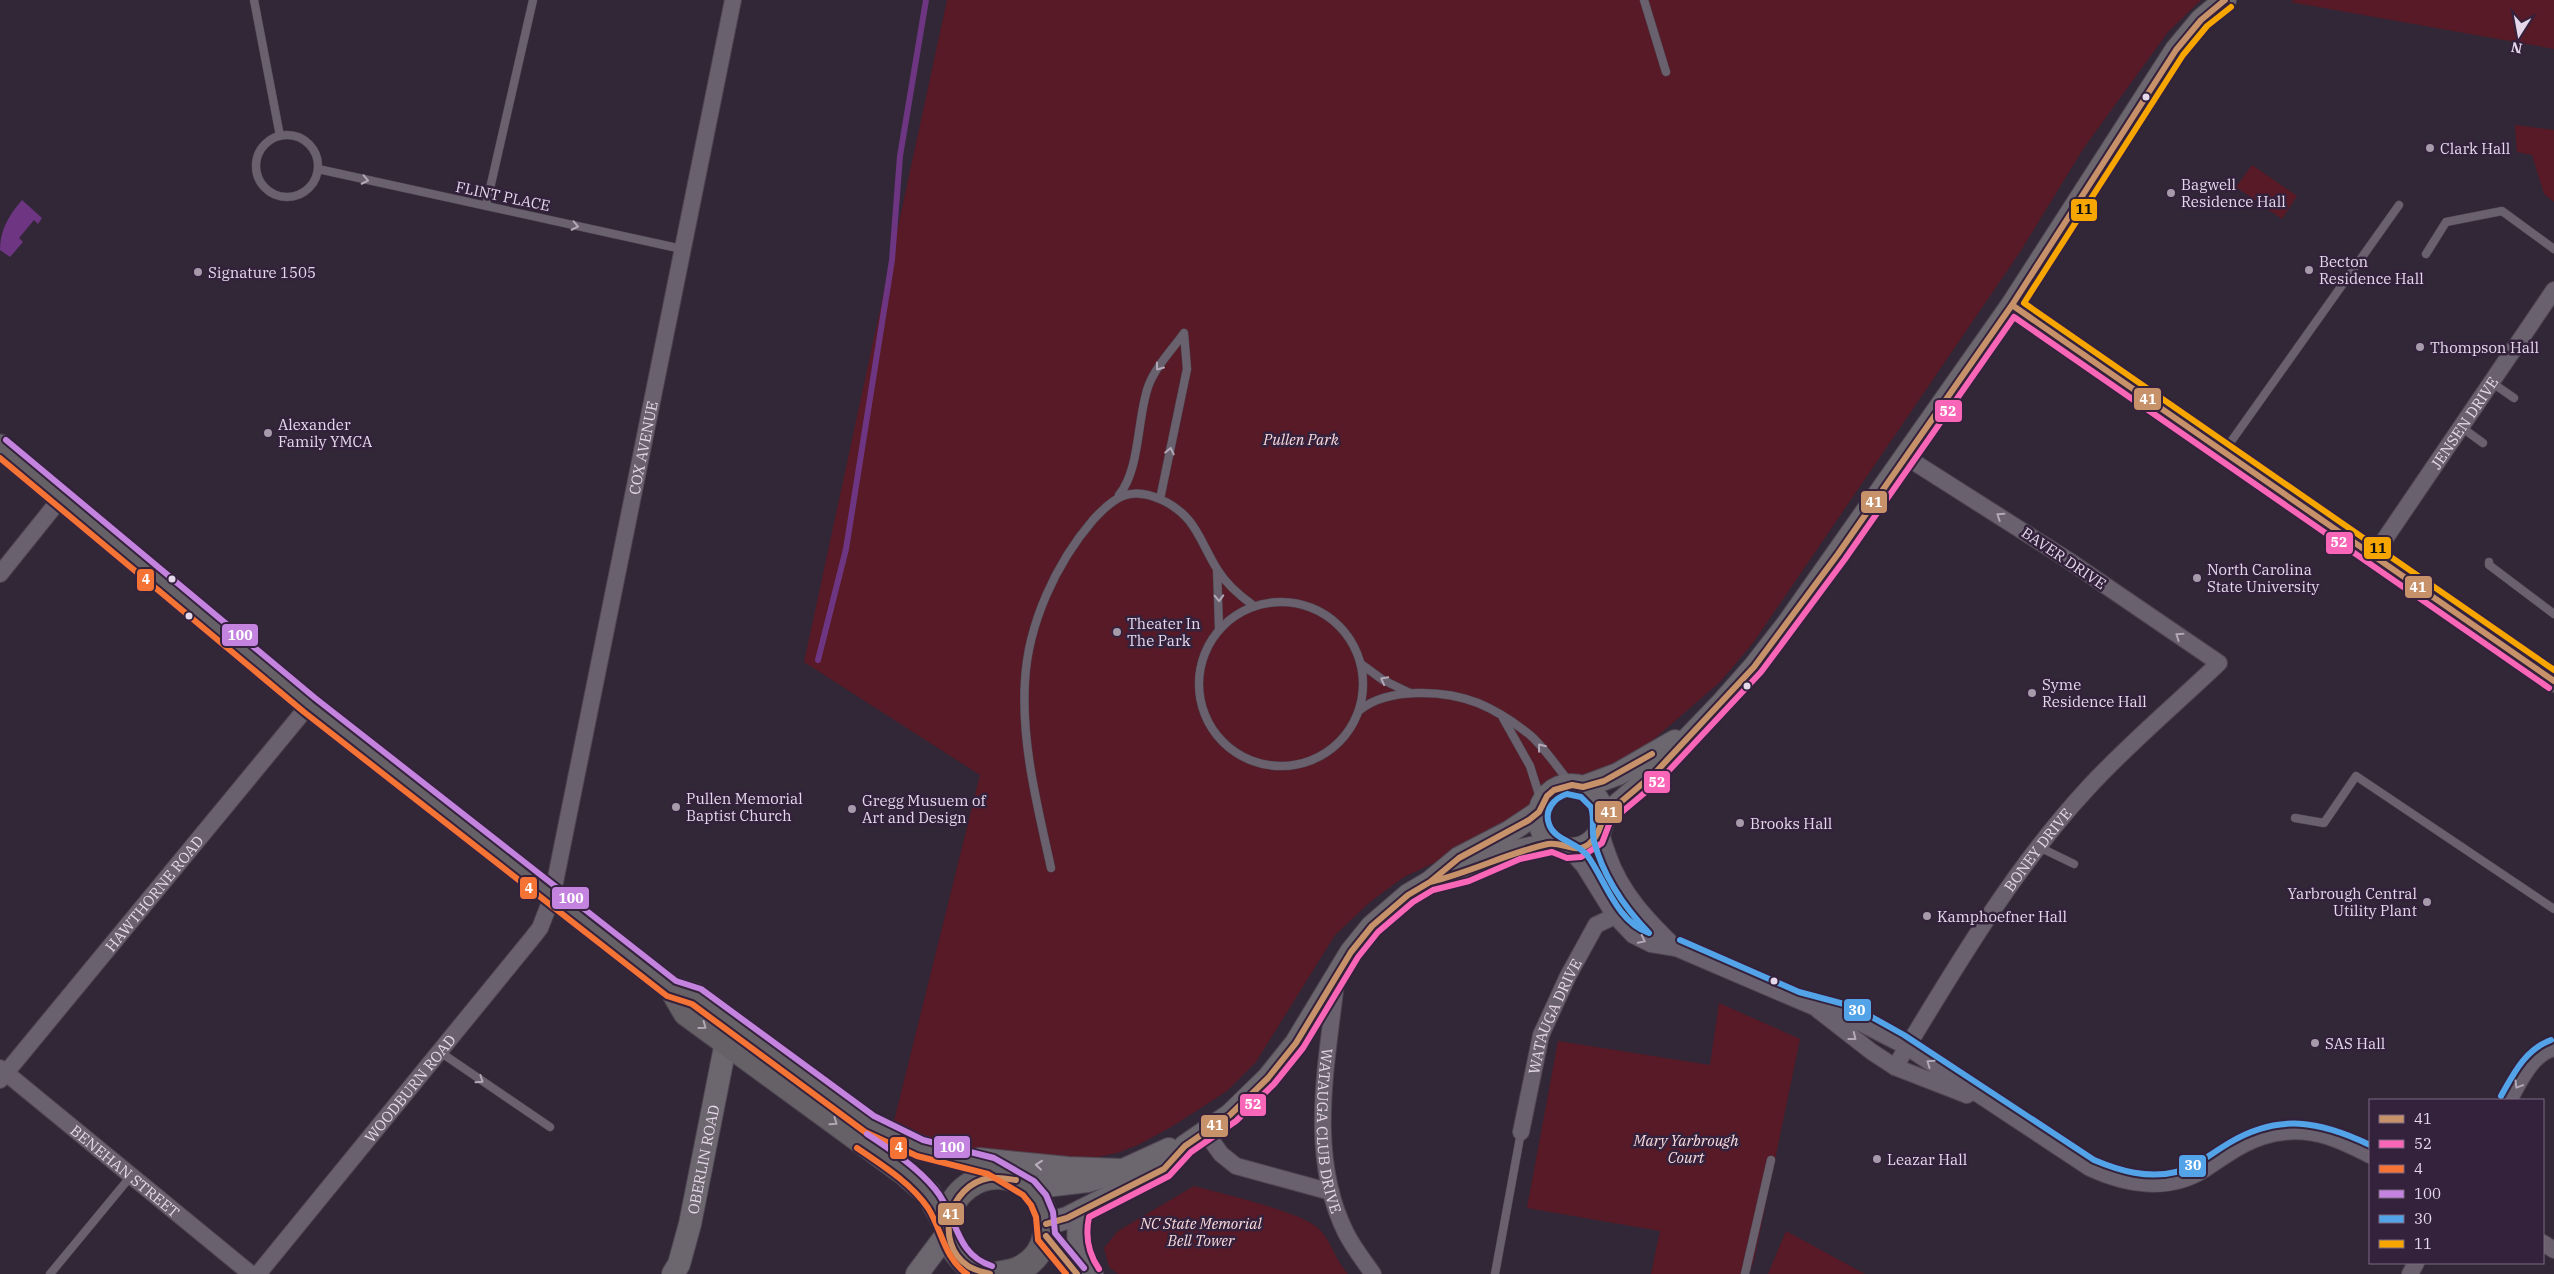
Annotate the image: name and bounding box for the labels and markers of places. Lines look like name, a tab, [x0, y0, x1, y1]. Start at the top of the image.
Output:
unlabelled marker	[2141, 92, 2151, 102]
place label: Clark Hall	[2440, 139, 2510, 158]
marker: Clark Hall	[2424, 142, 2436, 154]
place label: Bagwell Residence Hall	[2181, 175, 2286, 211]
marker: Bagwell Residence Hall	[2165, 187, 2177, 199]
place label: Becton Residence Hall	[2319, 252, 2424, 288]
place label: Signature 1505	[208, 263, 316, 282]
marker: Becton Residence Hall	[2303, 264, 2315, 276]
marker: Signature 1505	[192, 266, 204, 278]
place label: Thompson Hall	[2430, 338, 2539, 357]
marker: Thompson Hall	[2414, 341, 2426, 353]
place label: Alexander Family YMCA	[278, 415, 373, 451]
marker: Alexander Family YMCA	[262, 427, 274, 439]
place label: North Carolina State University	[2207, 560, 2319, 596]
marker: North Carolina State University	[2191, 572, 2203, 584]
unlabelled marker	[167, 574, 177, 584]
unlabelled marker	[184, 611, 194, 621]
place label: Theater In The Park	[1127, 614, 1201, 650]
marker: Theater In The Park	[1111, 626, 1123, 638]
place label: Syme Residence Hall	[2042, 675, 2147, 711]
unlabelled marker	[1742, 681, 1752, 691]
marker: Syme Residence Hall	[2026, 687, 2038, 699]
place label: Pullen Memorial Baptist Church	[686, 789, 803, 825]
place label: Gregg Musuem of Art and Design	[862, 791, 986, 827]
marker: Pullen Memorial Baptist Church	[670, 801, 682, 813]
marker: Gregg Musuem of Art and Design	[846, 803, 858, 815]
place label: Brooks Hall	[1750, 814, 1832, 833]
marker: Brooks Hall	[1734, 817, 1746, 829]
place label: Yarbrough Central Utility Plant	[2288, 884, 2417, 920]
marker: Yarbrough Central Utility Plant	[2421, 896, 2433, 908]
place label: Kamphoefner Hall	[1937, 907, 2067, 926]
marker: Kamphoefner Hall	[1921, 910, 1933, 922]
unlabelled marker	[1769, 976, 1779, 986]
place label: SAS Hall	[2325, 1034, 2385, 1053]
marker: SAS Hall	[2309, 1037, 2321, 1049]
place label: Leazar Hall	[1887, 1150, 1967, 1169]
marker: Leazar Hall	[1871, 1153, 1883, 1165]

